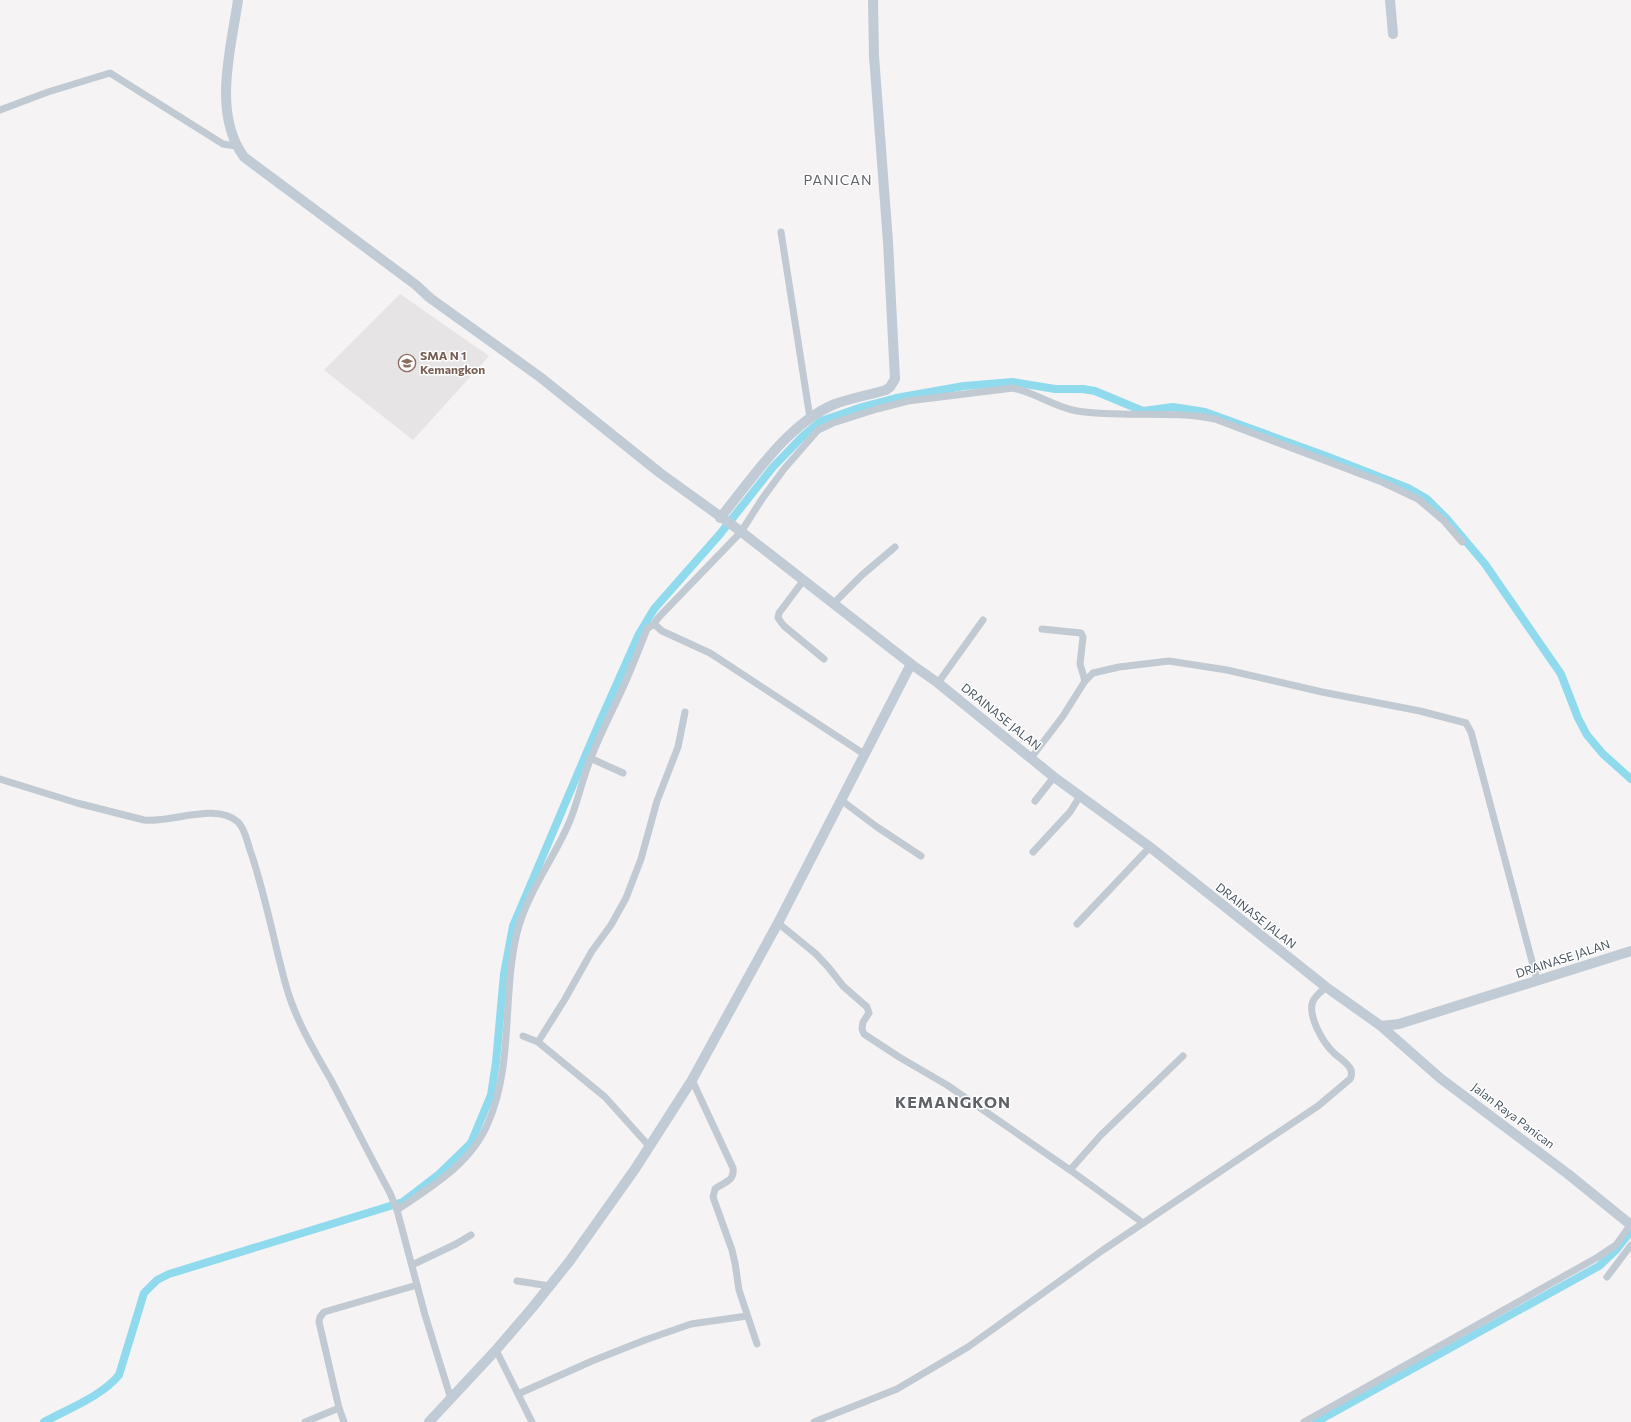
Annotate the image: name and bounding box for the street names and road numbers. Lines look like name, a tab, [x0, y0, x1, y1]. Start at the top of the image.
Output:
street label: DRAINASE JALAN	[958, 680, 1044, 753]
street label: DRAINASE JALAN	[1213, 879, 1300, 952]
street label: DRAINASE JALAN	[1514, 936, 1612, 981]
street label: Jalan Raya Panican	[1469, 1080, 1558, 1152]

